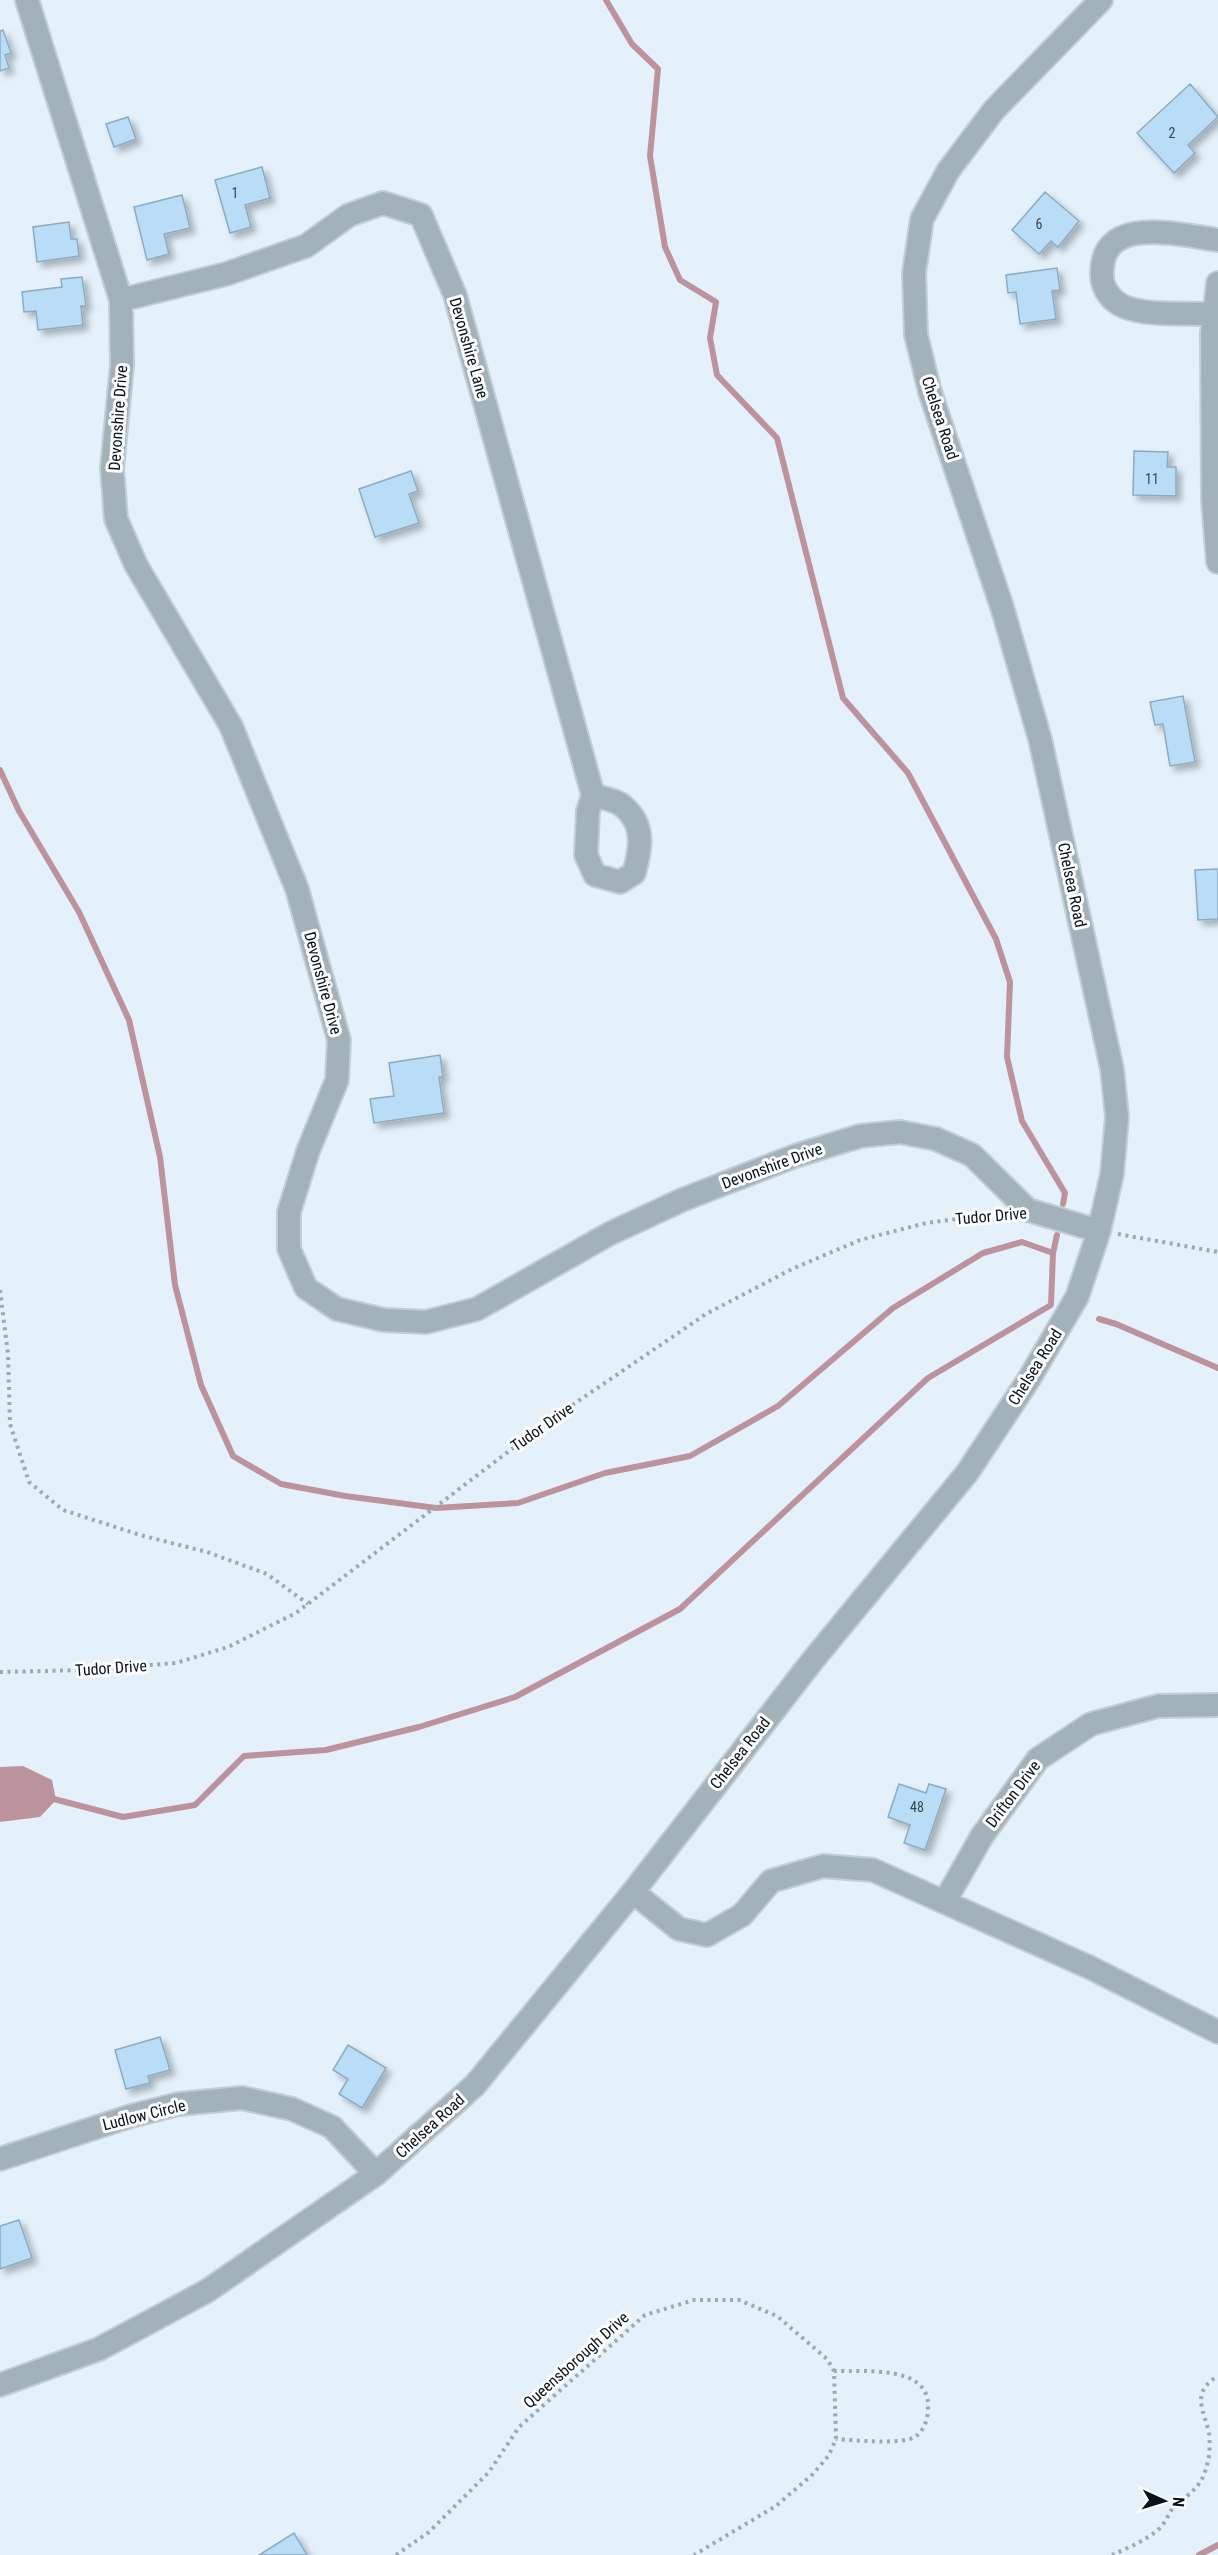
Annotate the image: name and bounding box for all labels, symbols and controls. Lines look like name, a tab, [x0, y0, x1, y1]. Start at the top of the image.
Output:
house number: 2	[1169, 125, 1176, 141]
house number: 1	[232, 185, 238, 201]
house number: 6	[1036, 216, 1043, 232]
street label: Devonshire Lane	[446, 295, 492, 401]
street label: Devonshire Drive	[105, 365, 131, 471]
street label: Chelsea Road	[918, 374, 962, 462]
house number: 11	[1145, 471, 1159, 487]
street label: Chelsea Road	[1054, 841, 1090, 929]
street label: Devonshire Drive	[300, 930, 346, 1036]
street label: Devonshire Drive	[719, 1139, 825, 1193]
street label: Tudor Drive	[954, 1203, 1028, 1229]
street label: Chelsea Road	[1004, 1325, 1066, 1409]
street label: Tudor Drive	[507, 1399, 577, 1455]
street label: Tudor Drive	[75, 1656, 147, 1680]
street label: Chelsea Road	[706, 1713, 774, 1793]
street label: Drifton Drive	[982, 1757, 1044, 1831]
house number: 48	[910, 1799, 924, 1815]
street label: Chelsea Road	[392, 2090, 468, 2162]
street label: Ludlow Circle	[101, 2096, 187, 2134]
street label: Queensborough Drive	[519, 2308, 633, 2412]
north arrow	[1134, 2471, 1194, 2531]
text: N	[1169, 2496, 1188, 2508]

